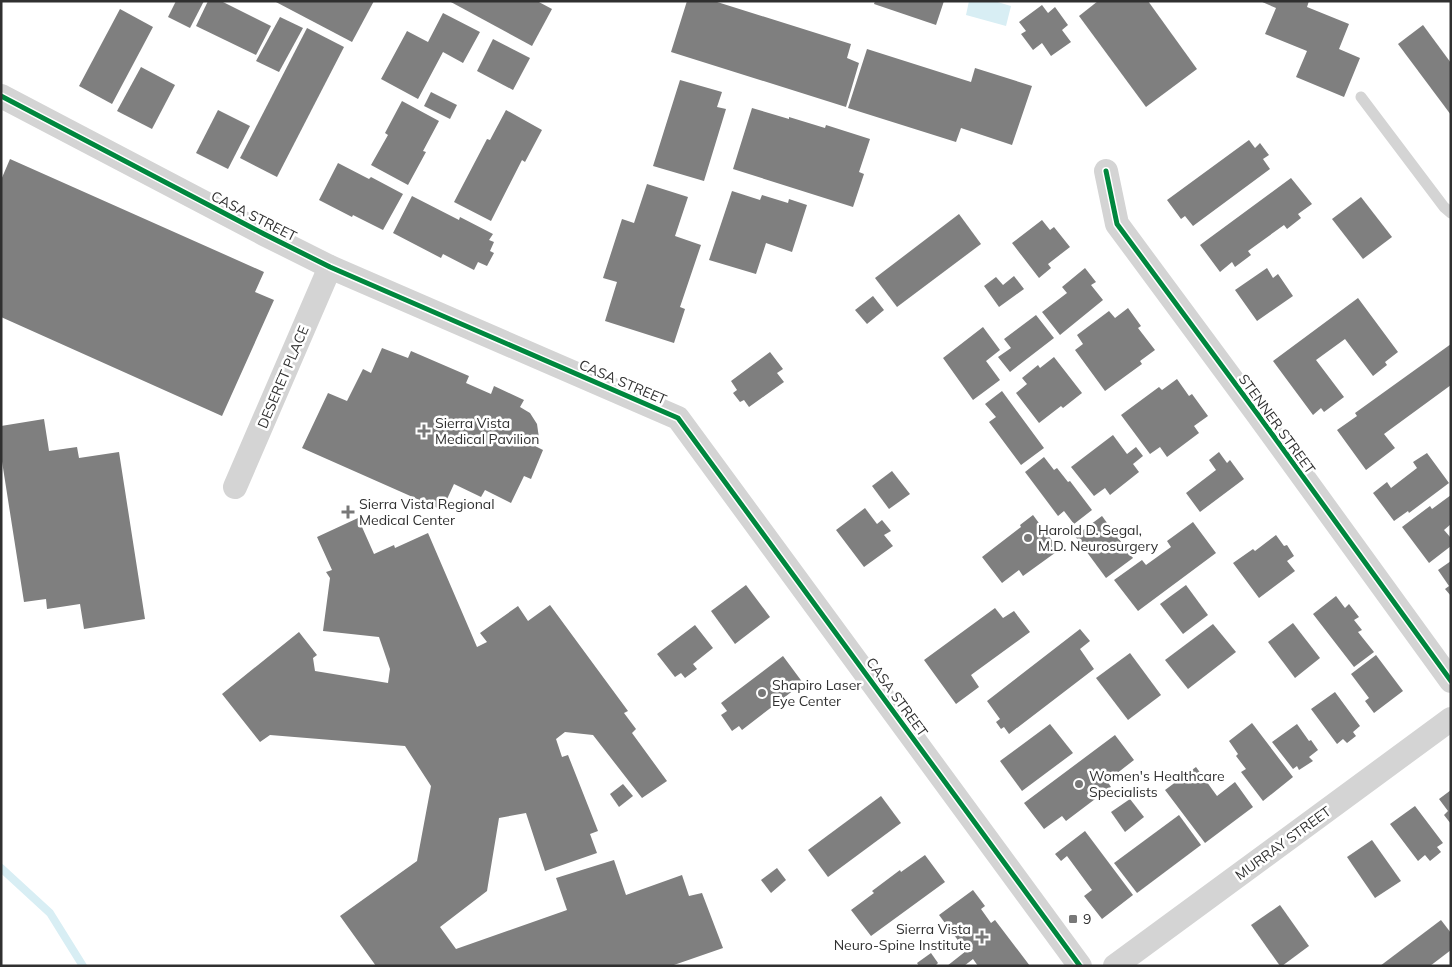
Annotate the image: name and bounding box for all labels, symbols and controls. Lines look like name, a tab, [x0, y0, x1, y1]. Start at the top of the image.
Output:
street label: CASA STREET	[208, 187, 300, 246]
street label: DESERET PLACE	[253, 323, 313, 431]
street label: CASA STREET	[576, 355, 670, 409]
street label: STENNER STREET	[1235, 371, 1320, 478]
place label: Sierra Vista Medical Pavilion	[435, 414, 539, 448]
marker: Sierra Vista Medical Pavilion	[417, 424, 431, 438]
place label: Sierra Vista Regional Medical Center	[359, 495, 495, 529]
marker: Sierra Vista Regional Medical Center	[341, 505, 355, 519]
place label: Harold D. Segal, M.D. Neurosurgery	[1038, 521, 1159, 555]
marker: Harold D. Segal, M.D. Neurosurgery	[1022, 532, 1034, 544]
street label: CASA STREET	[862, 654, 932, 741]
place label: Shapiro Laser Eye Center	[772, 676, 862, 710]
marker: Shapiro Laser Eye Center	[756, 687, 768, 699]
place label: Women's Healthcare Specialists	[1089, 767, 1225, 801]
marker: Women's Healthcare Specialists	[1073, 778, 1085, 790]
street label: MURRAY STREET	[1231, 802, 1335, 884]
place label: 9	[1083, 910, 1091, 928]
marker: 9	[1067, 913, 1079, 925]
place label: Sierra Vista Neuro-Spine Institute	[834, 920, 971, 954]
marker: Sierra Vista Neuro-Spine Institute	[975, 930, 989, 944]

